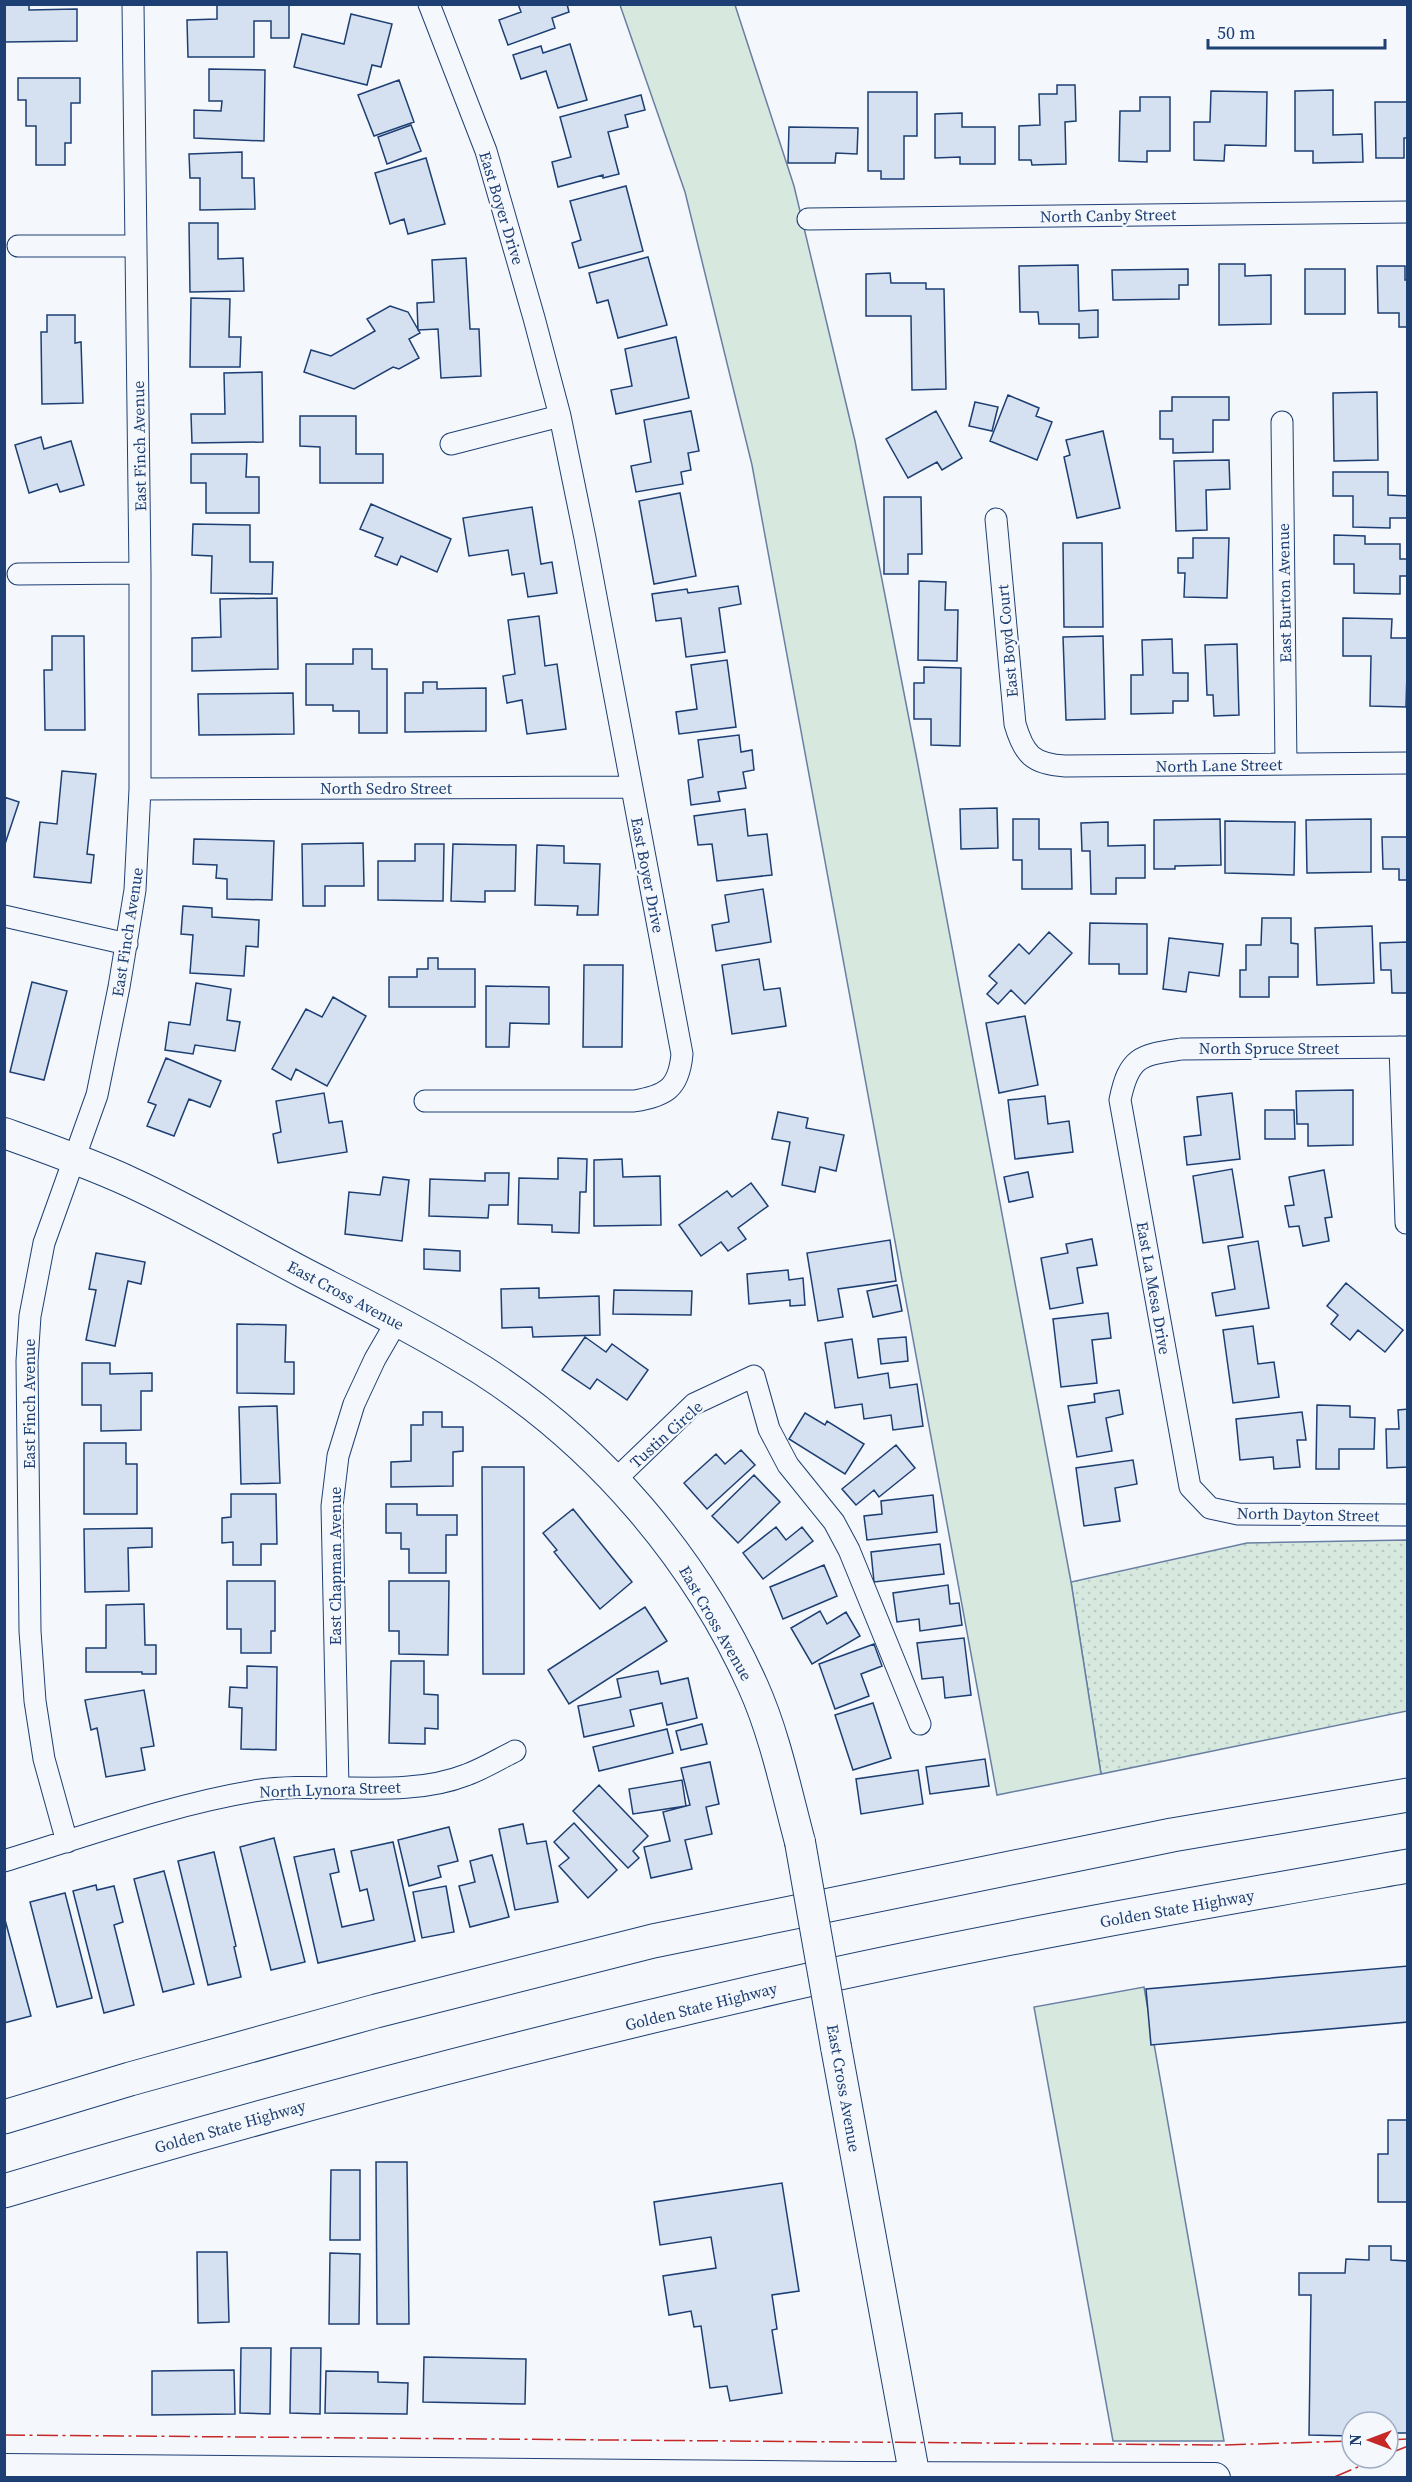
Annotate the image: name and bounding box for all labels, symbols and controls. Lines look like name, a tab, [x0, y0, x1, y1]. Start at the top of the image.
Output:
scale bar	[1208, 12, 1385, 50]
text: 50 m	[1217, 20, 1255, 45]
street label: East Boyer Drive	[474, 149, 530, 267]
street label: North Canby Street	[1040, 203, 1177, 227]
street label: East Finch Avenue	[127, 380, 151, 512]
street label: East Burton Avenue	[1272, 523, 1296, 663]
street label: East Boyd Court	[991, 583, 1023, 698]
street label: North Lane Street	[1156, 753, 1283, 777]
street label: North Sedro Street	[320, 777, 453, 799]
street label: East Boyer Drive	[626, 815, 670, 935]
street label: East Finch Avenue	[106, 866, 148, 998]
street label: North Spruce Street	[1199, 1037, 1340, 1059]
street label: East La Mesa Drive	[1131, 1220, 1177, 1356]
street label: East Cross Avenue	[284, 1255, 408, 1335]
street label: East Finch Avenue	[18, 1339, 40, 1469]
street label: Tustin Circle	[625, 1395, 707, 1473]
street label: East Chapman Avenue	[324, 1487, 346, 1645]
street label: North Dayton Street	[1237, 1502, 1380, 1526]
street label: East Cross Avenue	[674, 1562, 758, 1684]
street label: North Lynora Street	[259, 1776, 402, 1802]
street label: Golden State Highway	[1098, 1883, 1257, 1932]
street label: Golden State Highway	[623, 1976, 780, 2036]
street label: East Cross Avenue	[822, 2022, 866, 2154]
street label: Golden State Highway	[152, 2094, 309, 2158]
north arrow	[1340, 2410, 1400, 2470]
text: N	[1344, 2434, 1366, 2446]

